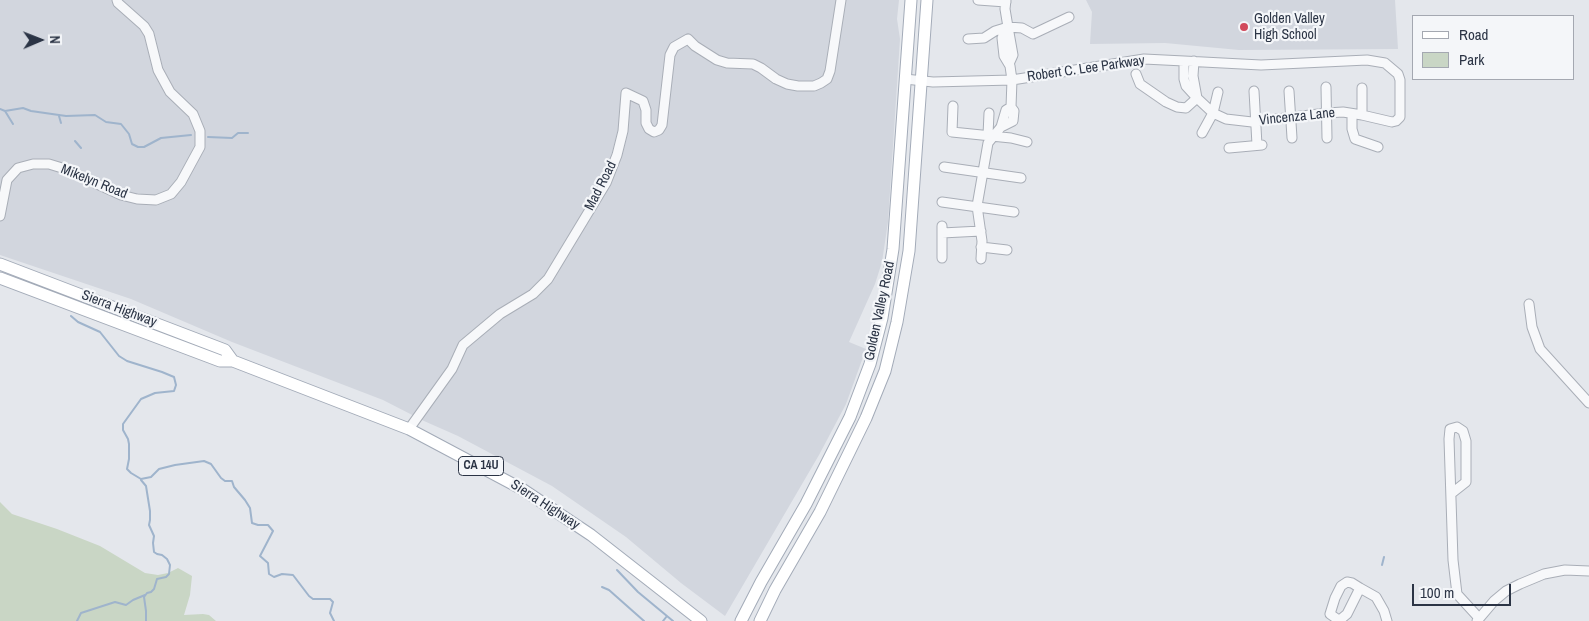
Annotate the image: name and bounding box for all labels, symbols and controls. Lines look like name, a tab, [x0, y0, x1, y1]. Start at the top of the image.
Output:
place label: Golden Valley High School	[1254, 11, 1325, 44]
north arrow	[15, 15, 65, 65]
legend	[1412, 15, 1574, 80]
marker: Golden Valley High School	[1238, 21, 1250, 33]
text: Road	[1459, 24, 1488, 45]
text: N	[46, 35, 64, 44]
text: Park	[1459, 49, 1484, 70]
street label: Robert C. Lee Parkway	[1026, 52, 1146, 86]
street label: Vincenza Lane	[1258, 105, 1336, 129]
street label: Mad Road	[581, 159, 621, 213]
street label: Mikelyn Road	[58, 161, 130, 203]
street label: Golden Valley Road	[861, 260, 899, 362]
street label: Sierra Highway	[79, 287, 159, 331]
road number: CA 14U	[458, 456, 504, 476]
street label: Sierra Highway	[507, 476, 583, 534]
scale bar	[1414, 574, 1513, 606]
text: 100 m	[1420, 582, 1454, 603]

